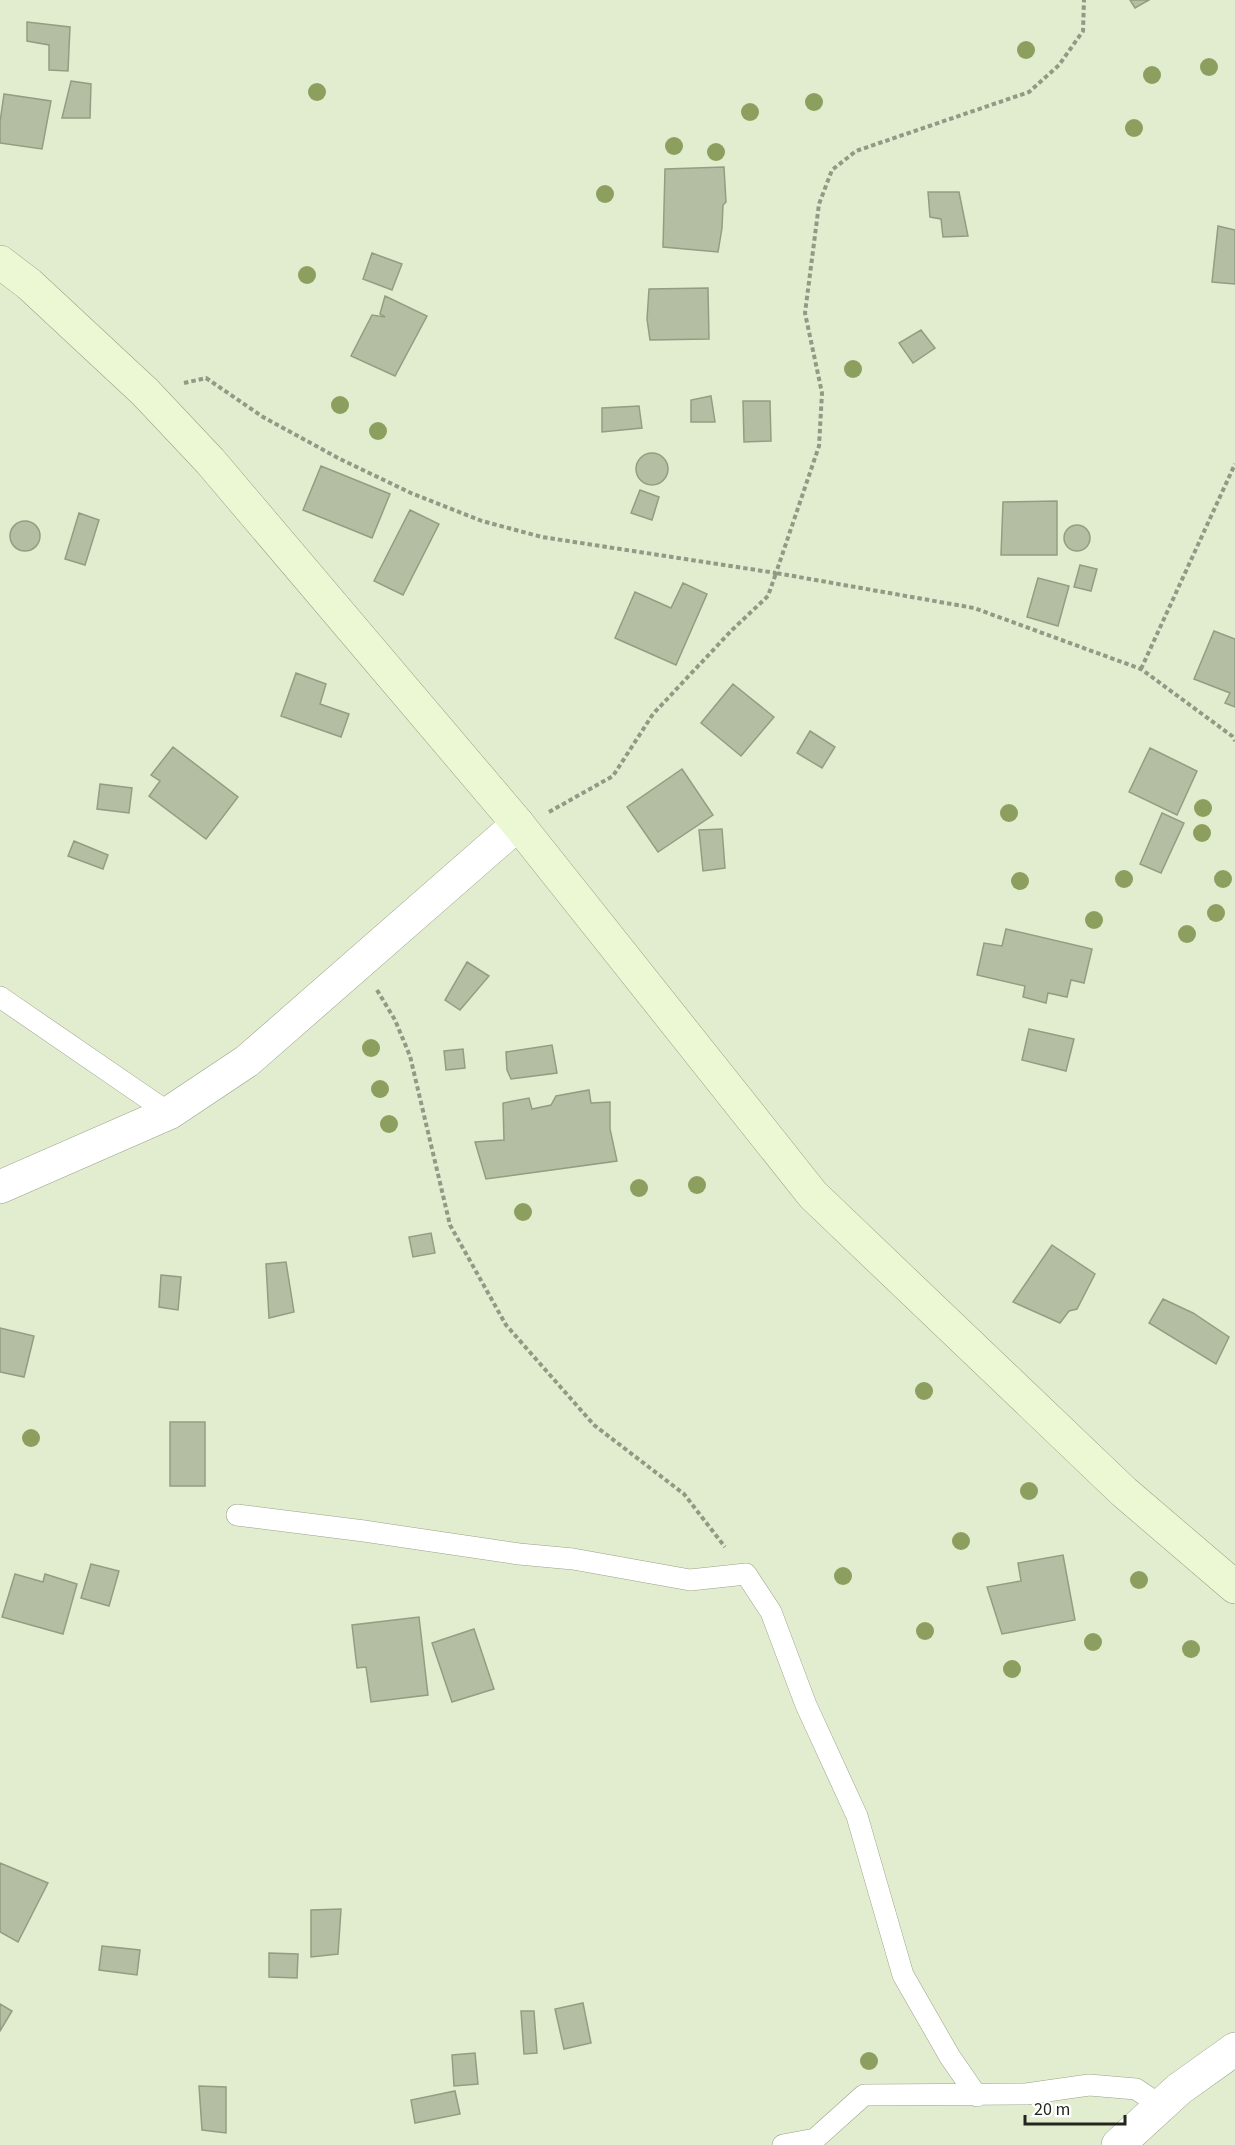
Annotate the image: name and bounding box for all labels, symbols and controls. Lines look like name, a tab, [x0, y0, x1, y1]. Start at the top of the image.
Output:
scale bar	[1025, 2088, 1126, 2126]
text: 20 m	[1034, 2097, 1070, 2122]

